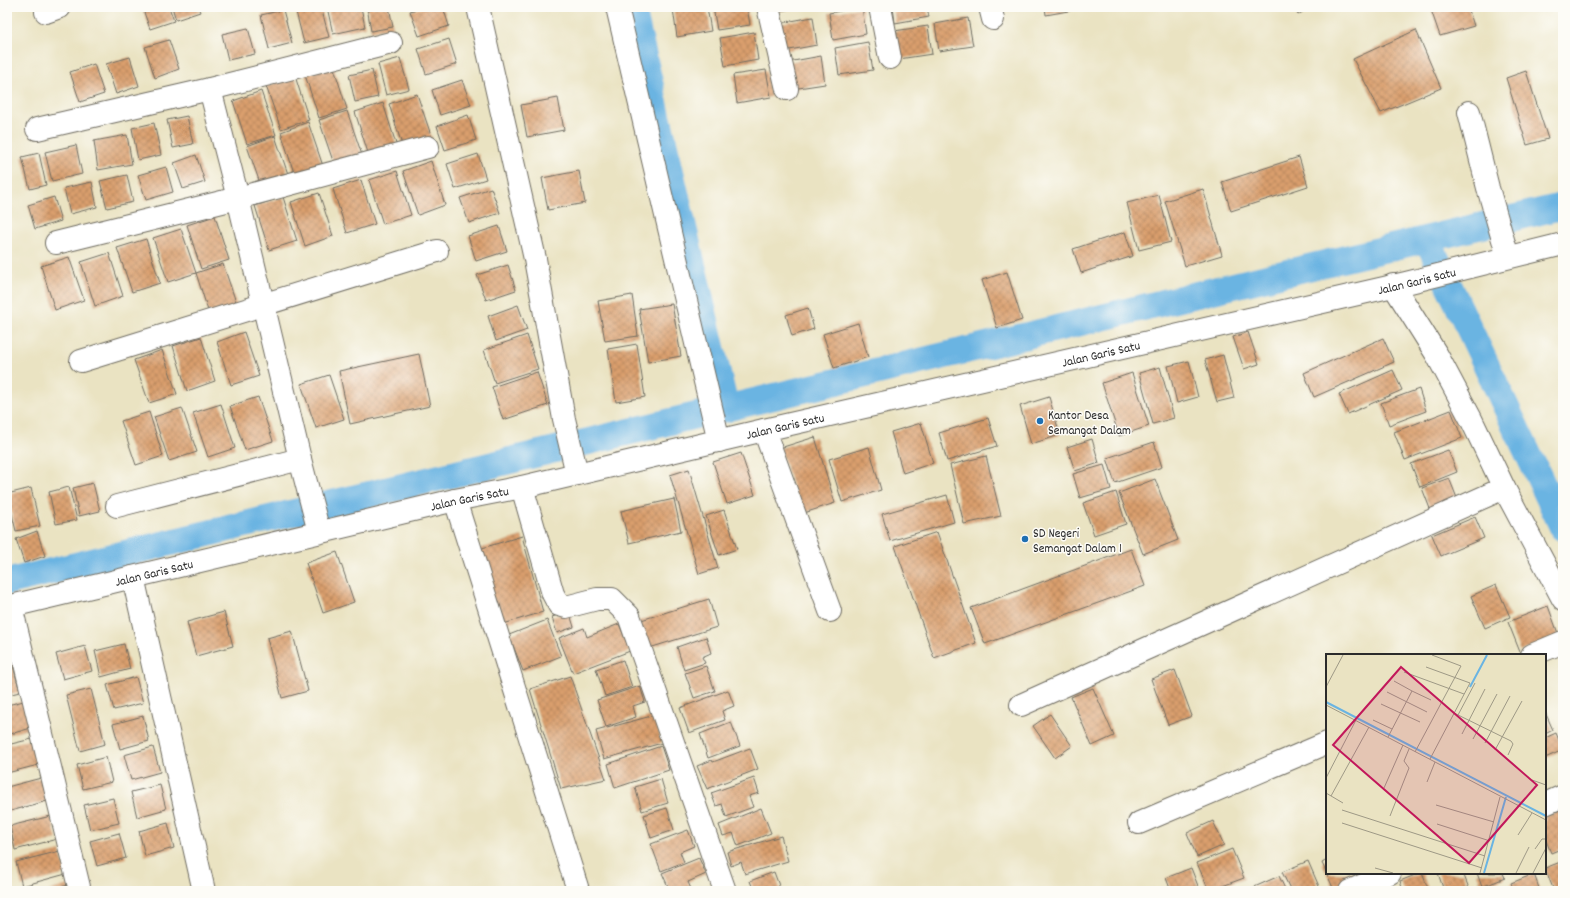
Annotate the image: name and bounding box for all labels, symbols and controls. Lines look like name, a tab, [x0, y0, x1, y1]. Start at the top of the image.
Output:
street label: Jalan Garis Satu	[1376, 264, 1458, 301]
street label: Jalan Garis Satu	[1060, 337, 1142, 373]
place label: Kantor Desa Semangat Dalam	[1048, 407, 1131, 441]
street label: Jalan Garis Satu	[745, 409, 827, 446]
marker: Kantor Desa Semangat Dalam	[1035, 416, 1045, 426]
street label: Jalan Garis Satu	[429, 483, 511, 518]
place label: SD Negeri Semangat Dalam 1	[1033, 525, 1122, 559]
marker: SD Negeri Semangat Dalam 1	[1020, 534, 1030, 544]
street label: Jalan Garis Satu	[113, 556, 195, 593]
inset map	[1326, 654, 1546, 874]

